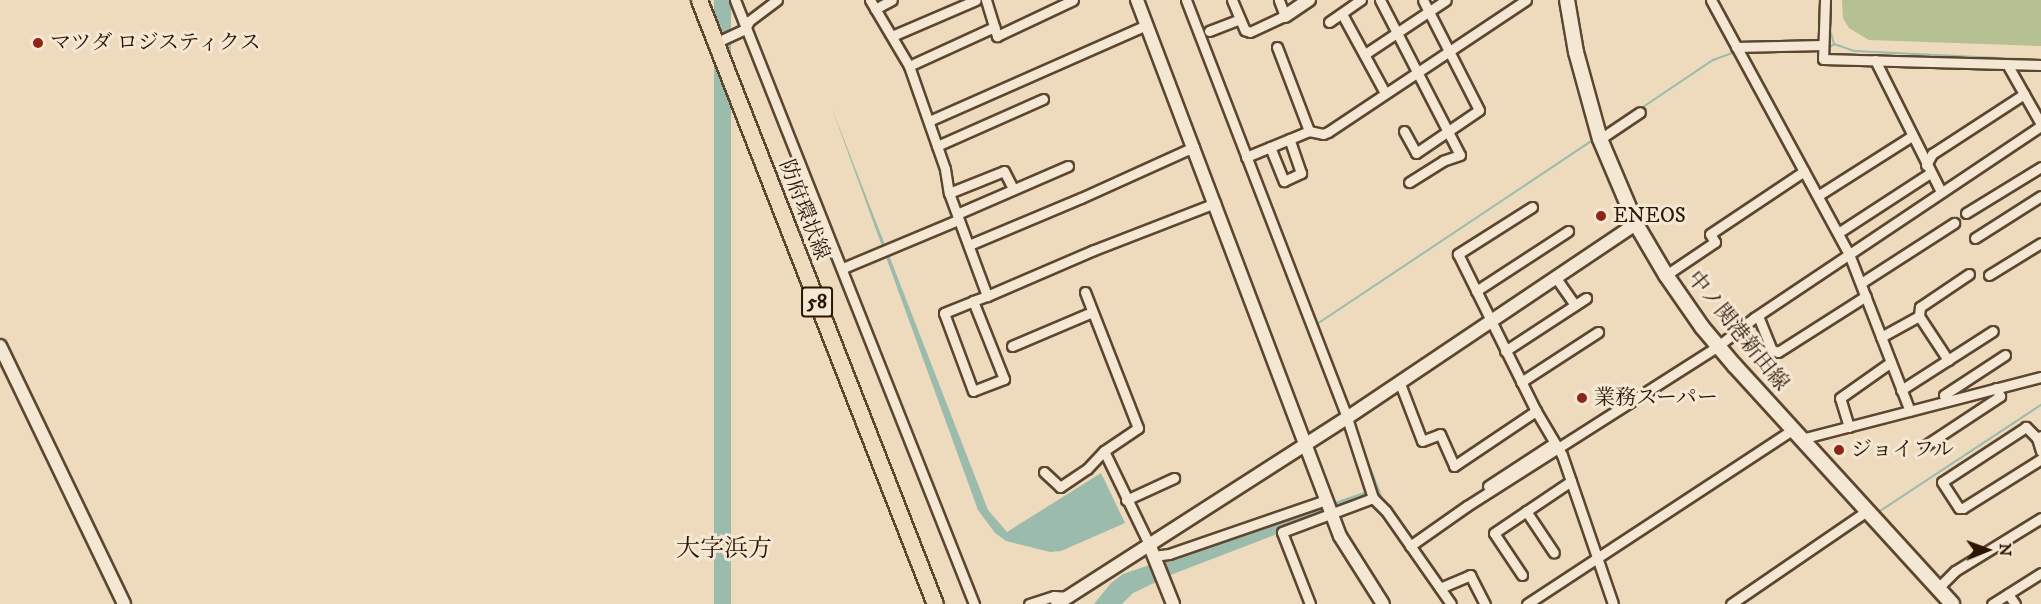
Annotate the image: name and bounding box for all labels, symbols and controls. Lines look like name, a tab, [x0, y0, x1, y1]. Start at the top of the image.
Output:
place label: マツダ ロジスティクス	[50, 30, 265, 56]
marker: マツダ ロジスティクス	[31, 36, 45, 50]
street label: 防府環状線	[773, 156, 835, 264]
place label: ENEOS	[1613, 203, 1686, 229]
marker: ENEOS	[1594, 209, 1608, 223]
street label: 中ノ関港新田線	[1682, 266, 1794, 396]
road number: 58	[800, 285, 834, 319]
place label: 業務スーパー	[1594, 385, 1719, 411]
marker: 業務スーパー	[1575, 391, 1589, 405]
place label: ジョイフル	[1851, 437, 1956, 463]
marker: ジョイフル	[1832, 443, 1846, 457]
north arrow	[1957, 520, 2017, 580]
district label: 大字浜方	[676, 536, 772, 564]
text: N	[1995, 543, 2015, 556]

